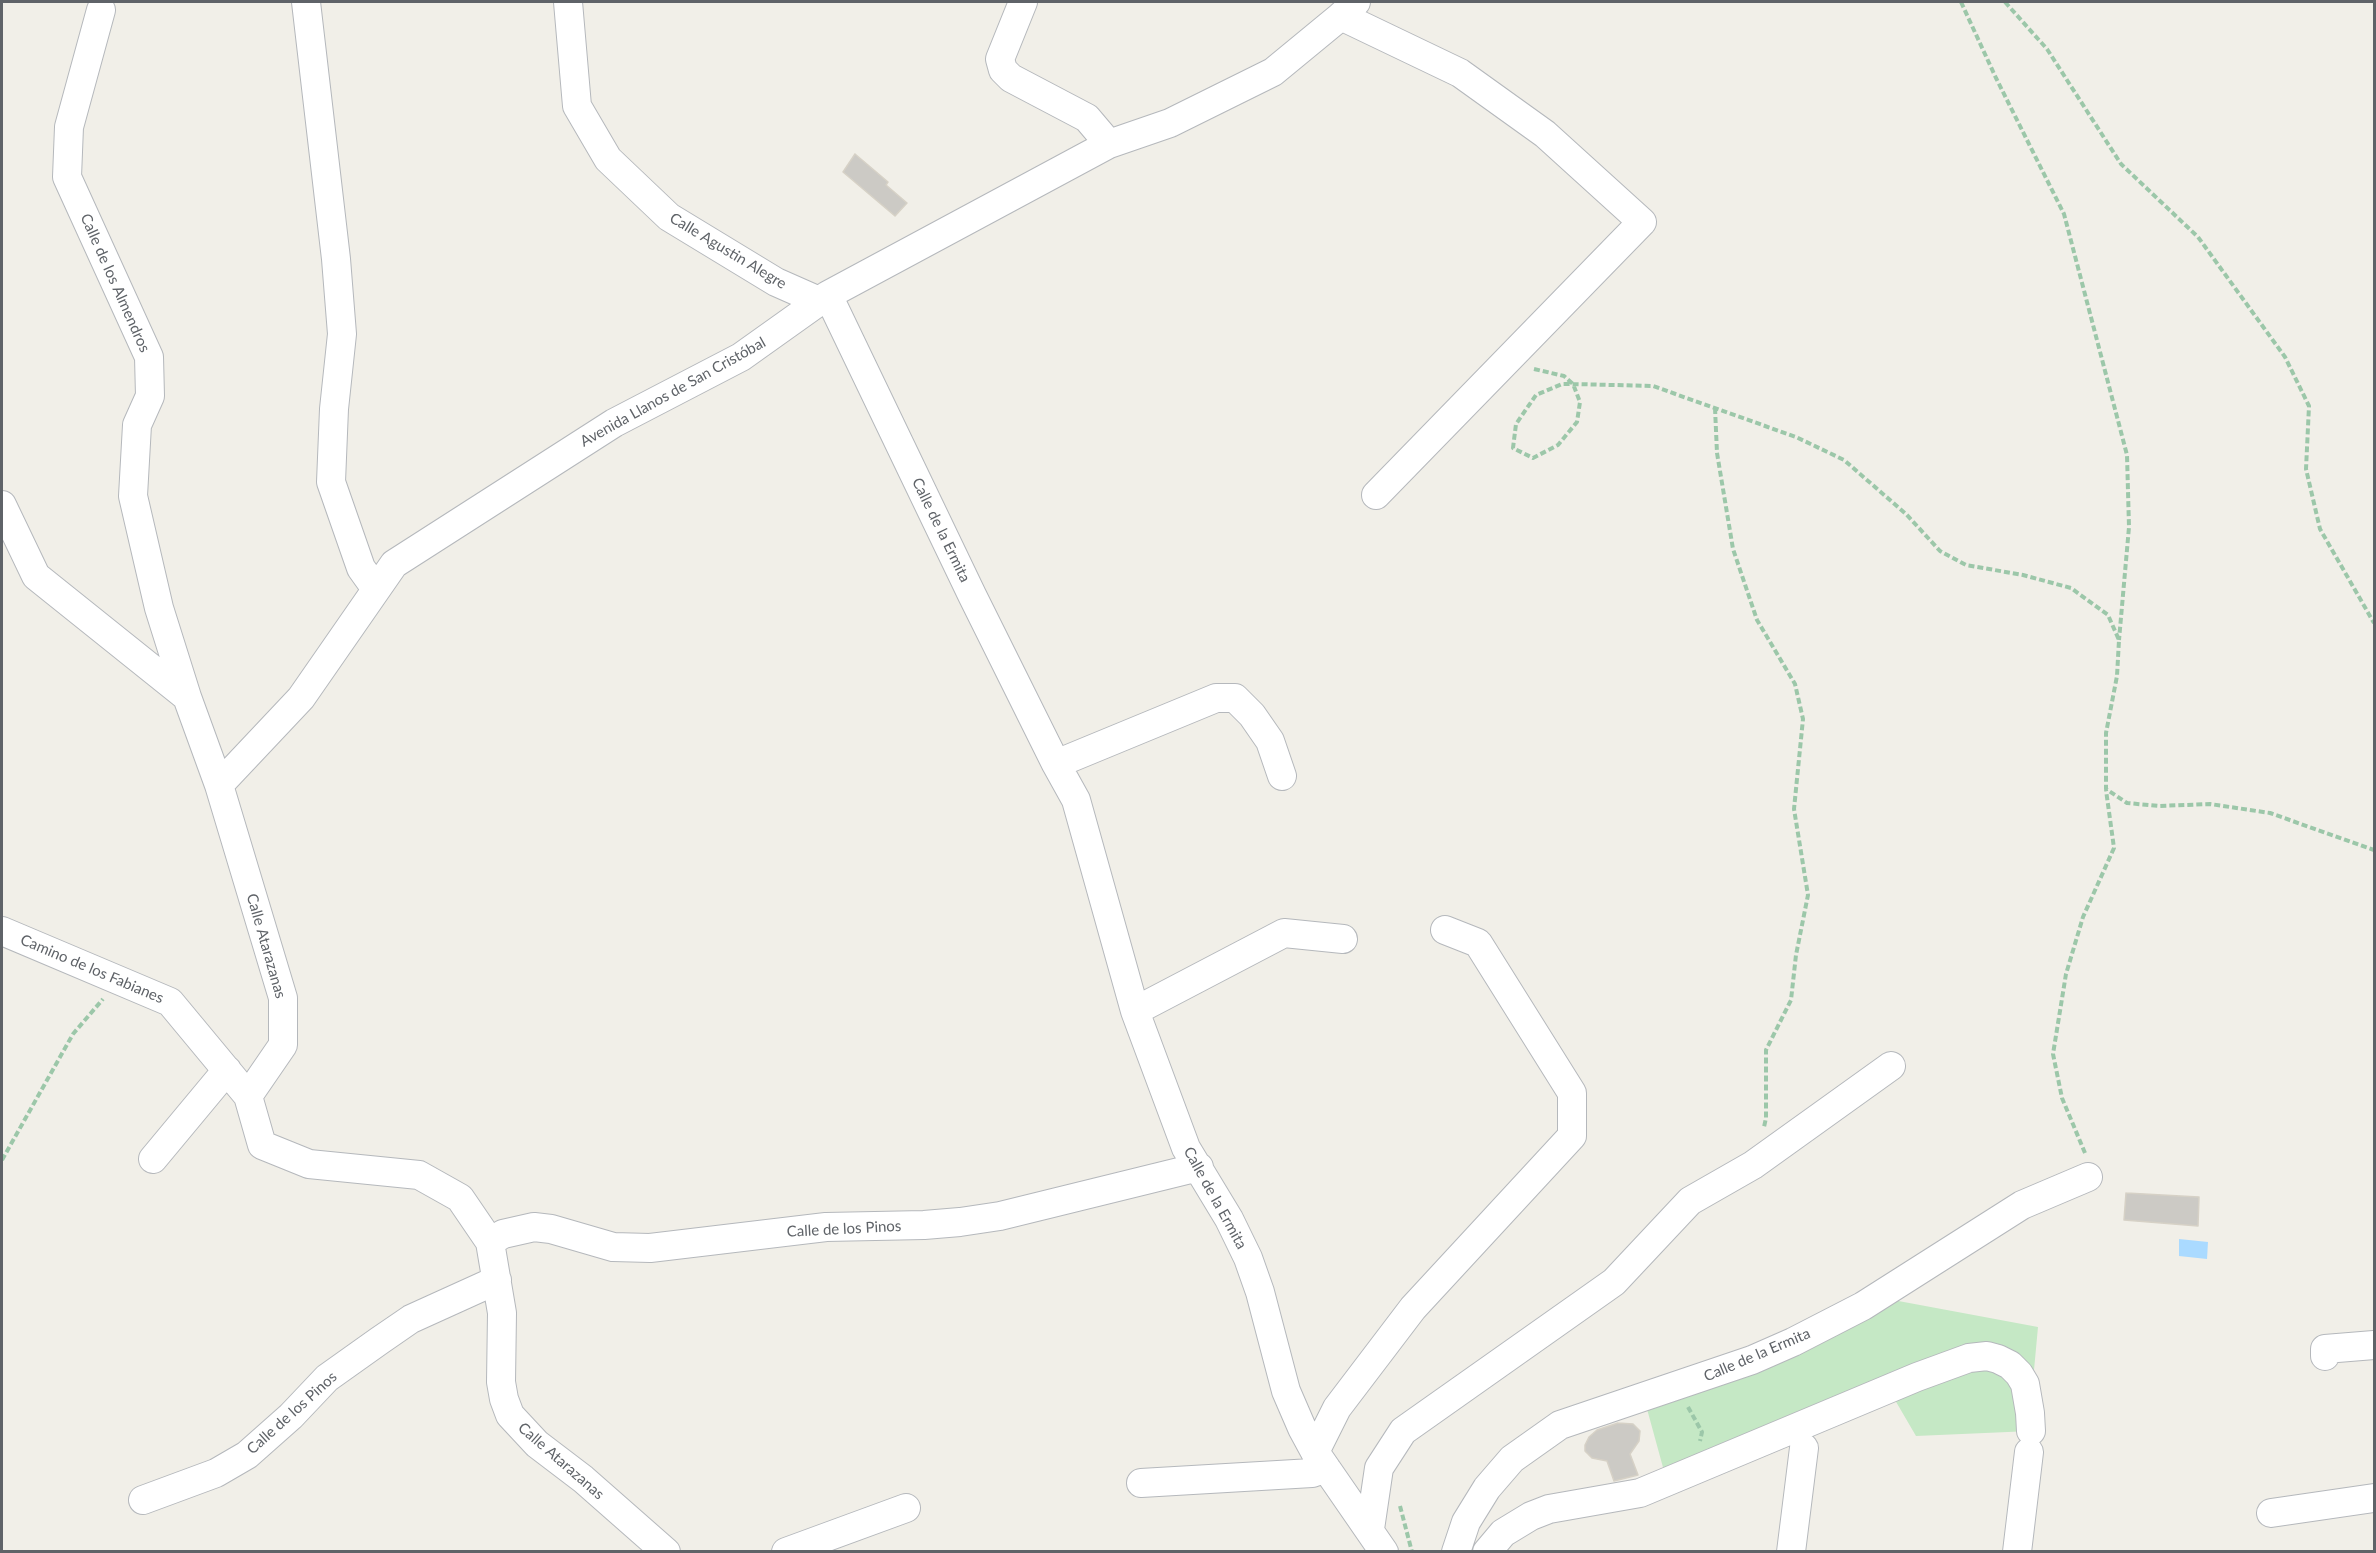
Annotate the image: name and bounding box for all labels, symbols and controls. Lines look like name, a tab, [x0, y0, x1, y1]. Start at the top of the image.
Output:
street label: Calle Agustin Alegre	[666, 209, 790, 293]
street label: Calle de los Almendros	[76, 211, 154, 355]
street label: Avenida Llanos de San Cristóbal	[577, 333, 769, 451]
street label: Calle de la Ermita	[908, 475, 974, 585]
street label: Calle Atarazanas	[242, 892, 290, 1000]
street label: Camino de los Fabianes	[18, 931, 166, 1007]
street label: Calle de la Ermita	[1179, 1144, 1251, 1252]
street label: Calle de los Pinos	[786, 1217, 902, 1241]
street label: Calle de la Ermita	[1701, 1324, 1813, 1386]
street label: Calle de los Pinos	[243, 1368, 341, 1458]
street label: Calle Atarazanas	[514, 1419, 608, 1503]

